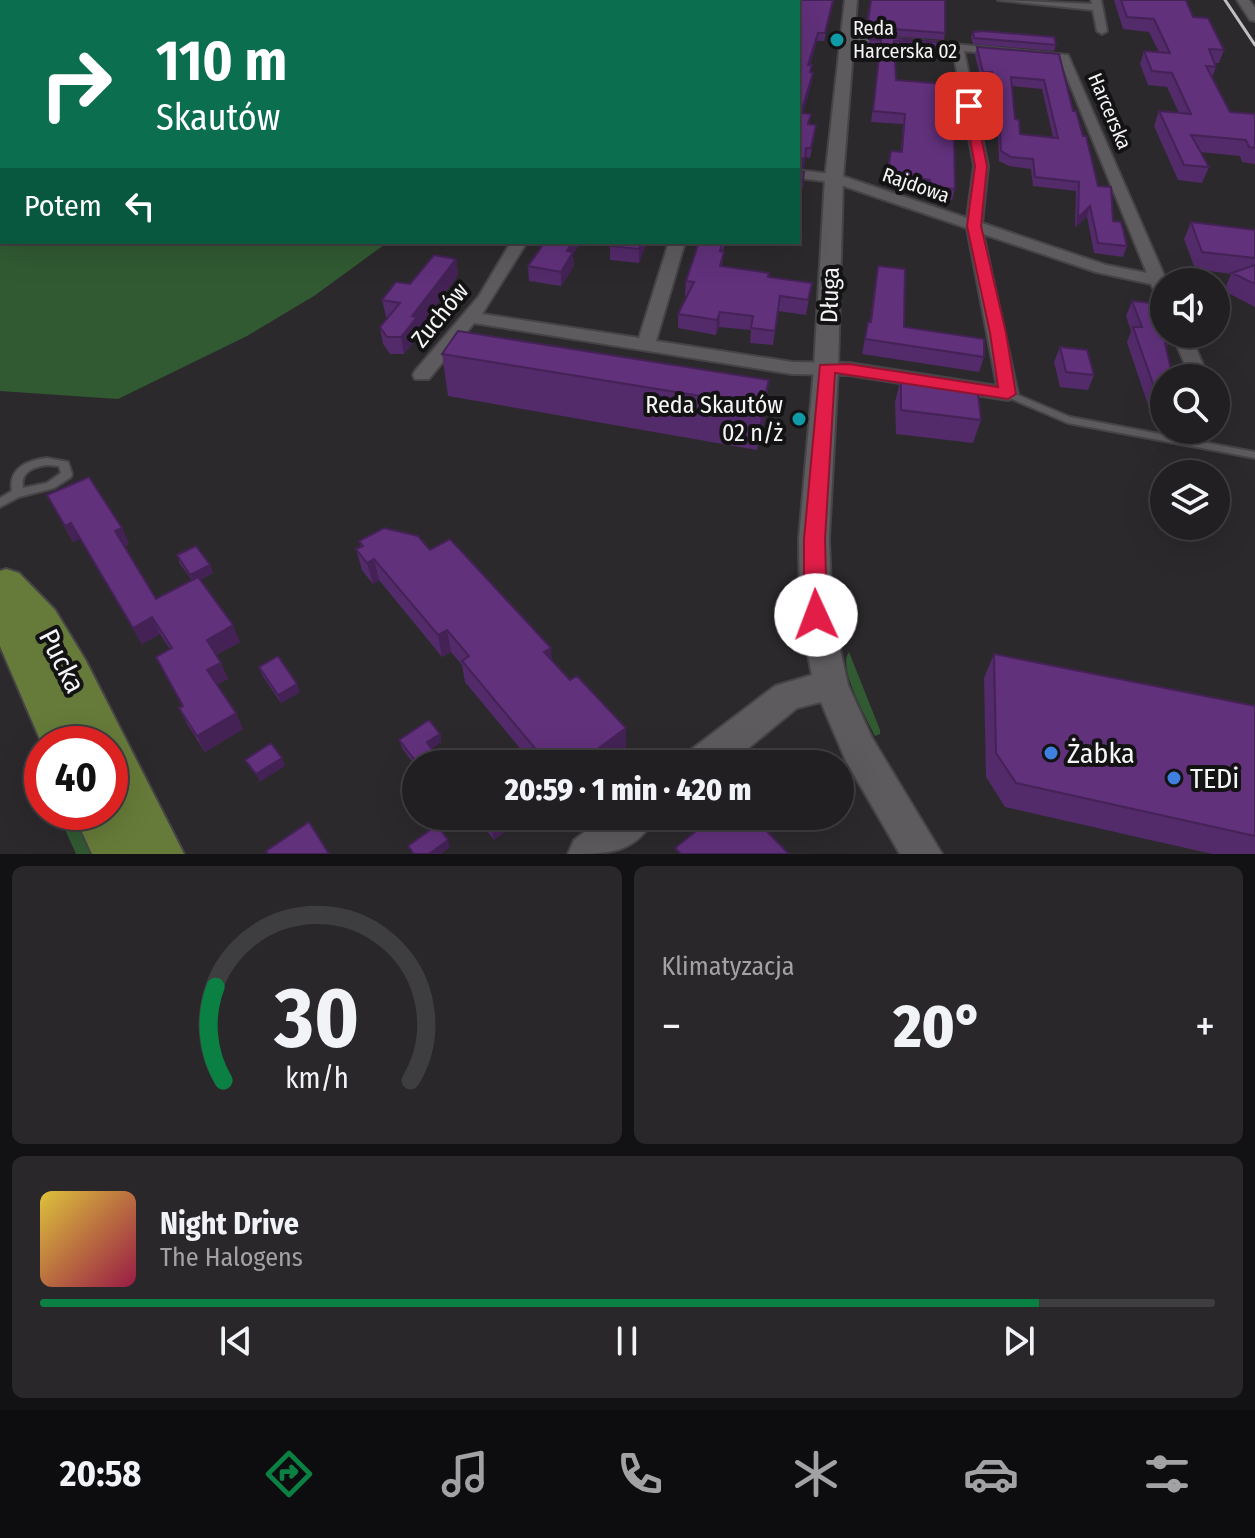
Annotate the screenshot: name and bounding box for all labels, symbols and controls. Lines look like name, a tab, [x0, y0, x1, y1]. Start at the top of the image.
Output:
place label: Reda Harcerska 02	[853, 16, 957, 63]
text: 110 m	[156, 28, 287, 95]
marker: Reda Harcerska 02	[828, 31, 846, 49]
icon: right	[24, 32, 128, 136]
street label: Harcerska	[1083, 69, 1137, 153]
pin	[935, 72, 1003, 140]
icon: arrive	[947, 84, 991, 128]
text: Skautów	[156, 96, 280, 140]
street label: Rajdowa	[879, 162, 953, 208]
icon: left	[118, 184, 162, 228]
text: Potem	[24, 188, 102, 224]
street label: Długa	[815, 266, 845, 324]
map controls	[1150, 268, 1230, 540]
button: sound	[1150, 268, 1230, 348]
street label: Zuchów	[406, 277, 475, 353]
button: search	[1150, 364, 1230, 444]
place label: Reda Skautów 02 n/ż	[645, 391, 783, 447]
marker: Reda Skautów 02 n/ż	[790, 410, 808, 428]
button: layers	[1150, 460, 1230, 540]
position arrow	[774, 573, 858, 657]
street label: Pucka	[32, 624, 92, 698]
speed limit sign: 40	[24, 726, 128, 830]
place label: Żabka	[1067, 737, 1135, 770]
marker: Żabka	[1042, 744, 1060, 762]
place label: TEDi	[1190, 762, 1239, 795]
marker: TEDi	[1165, 769, 1183, 787]
text: 20:59 · 1 min · 420 m	[505, 772, 751, 808]
text: Klimatyzacja	[662, 951, 795, 982]
text: 30	[273, 969, 359, 1069]
text: 20°	[893, 991, 983, 1063]
text: −	[662, 1000, 681, 1053]
text: +	[1195, 1000, 1215, 1053]
text: km/h	[285, 1061, 349, 1096]
text: Night Drive	[160, 1206, 299, 1242]
text: The Halogens	[160, 1242, 303, 1273]
icon: previous	[214, 1319, 258, 1363]
icon: pause	[605, 1319, 649, 1363]
icon: next	[997, 1319, 1041, 1363]
icon: directions	[261, 1446, 317, 1502]
icon: music	[437, 1446, 493, 1502]
icon: phone	[612, 1446, 668, 1502]
icon: climate	[788, 1446, 844, 1502]
icon: car	[963, 1446, 1019, 1502]
icon: filters	[1139, 1446, 1195, 1502]
text: 20:58	[60, 1452, 141, 1496]

